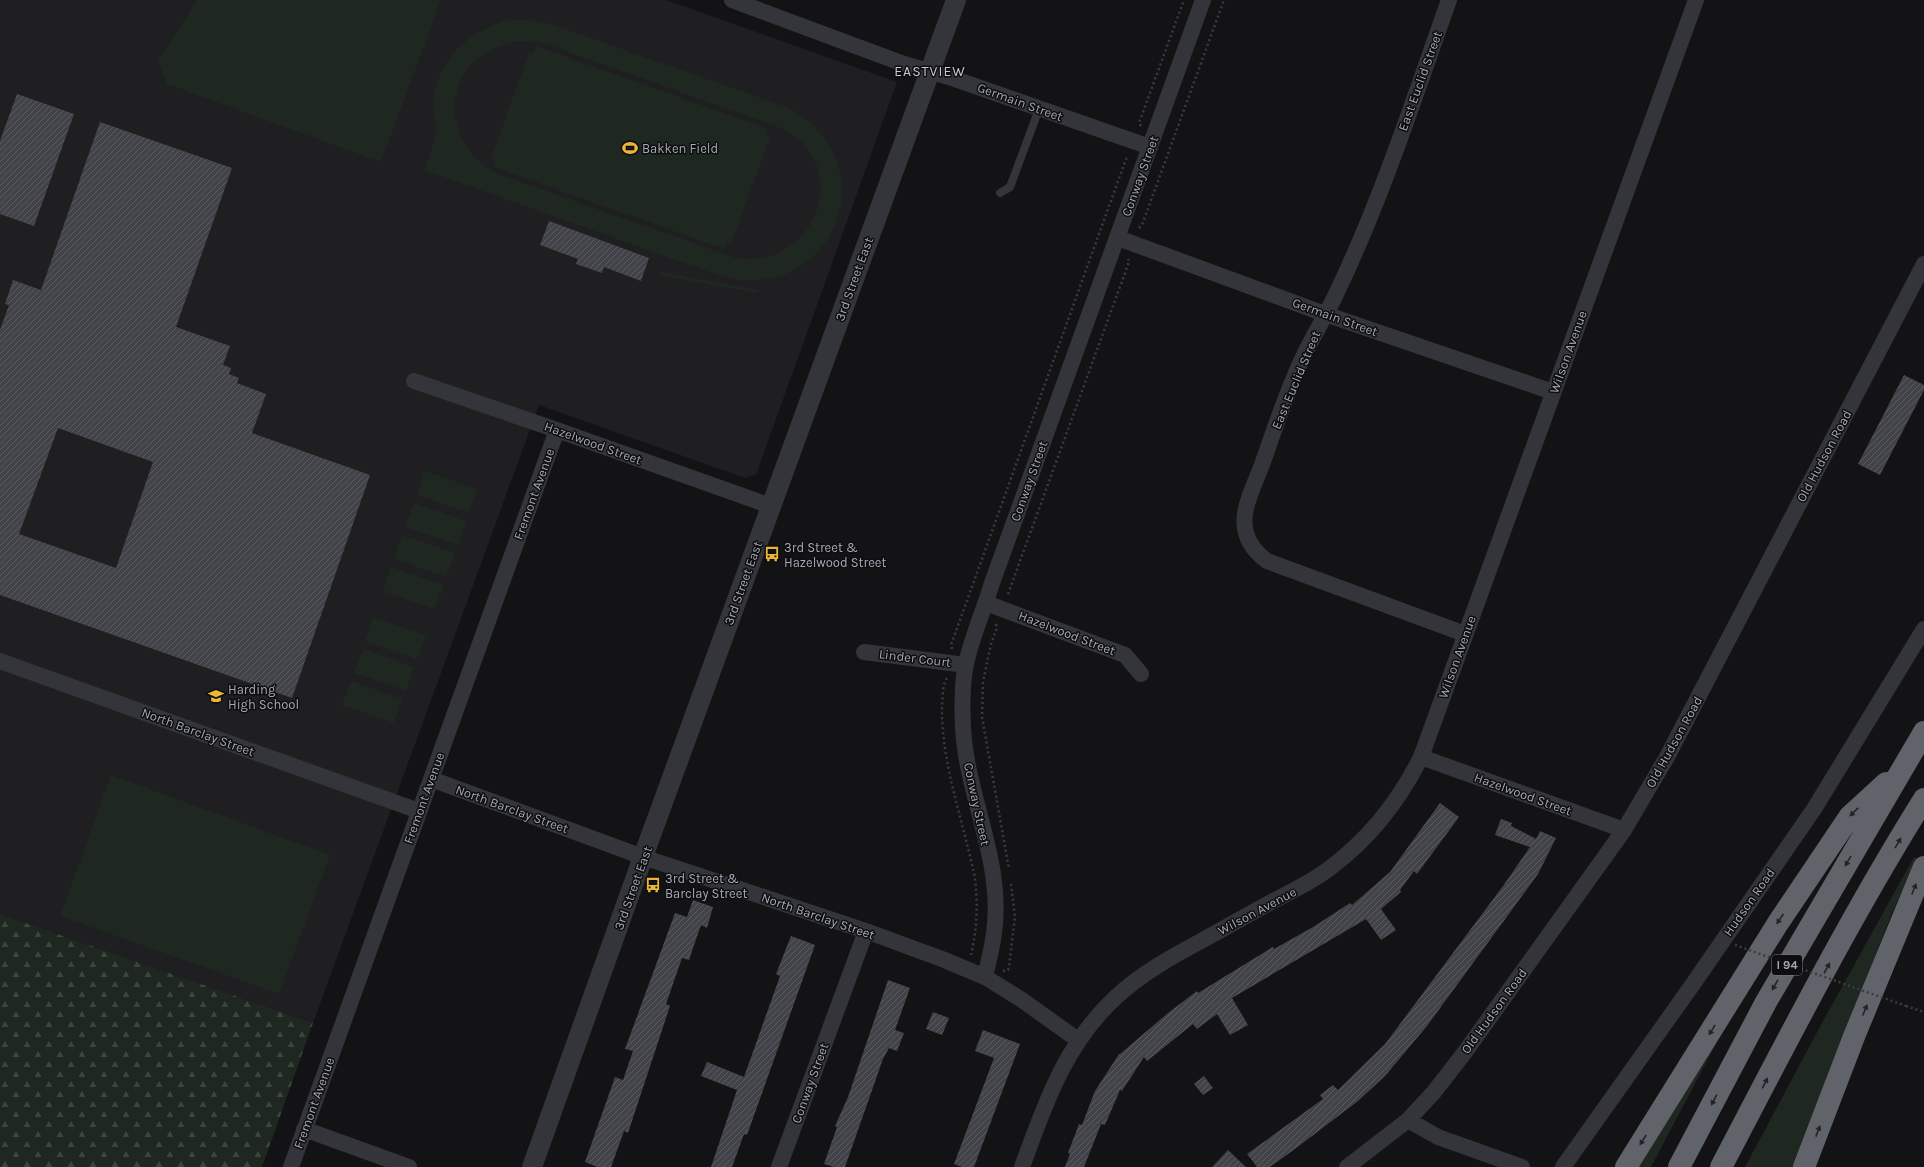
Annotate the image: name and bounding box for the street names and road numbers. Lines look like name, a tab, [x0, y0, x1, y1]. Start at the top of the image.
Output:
street label: East Euclid Street	[1395, 29, 1445, 133]
street label: Germain Street	[975, 80, 1065, 124]
street label: Conway Street	[1119, 134, 1162, 218]
street label: 3rd Street East	[832, 235, 876, 323]
street label: Germain Street	[1290, 295, 1380, 339]
street label: Wilson Avenue	[1546, 308, 1590, 395]
street label: East Euclid Street	[1269, 329, 1323, 431]
street label: Old Hudson Road	[1793, 407, 1855, 505]
street label: Hazelwood Street	[542, 418, 644, 468]
street label: Conway Street	[1008, 439, 1051, 523]
street label: Fremont Avenue	[511, 446, 558, 542]
street label: 3rd Street East	[721, 539, 765, 627]
street label: Hazelwood Street	[1016, 608, 1118, 658]
street label: Wilson Avenue	[1435, 613, 1479, 700]
street label: Linder Court	[878, 646, 952, 670]
street label: Old Hudson Road	[1643, 694, 1705, 790]
street label: North Barclay Street	[140, 705, 256, 759]
street label: Fremont Avenue	[401, 750, 448, 846]
street label: Conway Street	[961, 761, 993, 847]
street label: Hazelwood Street	[1472, 769, 1574, 819]
street label: North Barclay Street	[454, 782, 570, 836]
street label: 3rd Street East	[611, 844, 655, 932]
street label: Hudson Road	[1720, 865, 1778, 939]
street label: Wilson Avenue	[1215, 884, 1299, 938]
street label: North Barclay Street	[759, 890, 877, 942]
road number: I 94	[1772, 955, 1802, 975]
street label: Old Hudson Road	[1458, 965, 1530, 1057]
street label: Conway Street	[789, 1041, 832, 1125]
street label: Fremont Avenue	[291, 1055, 338, 1151]

